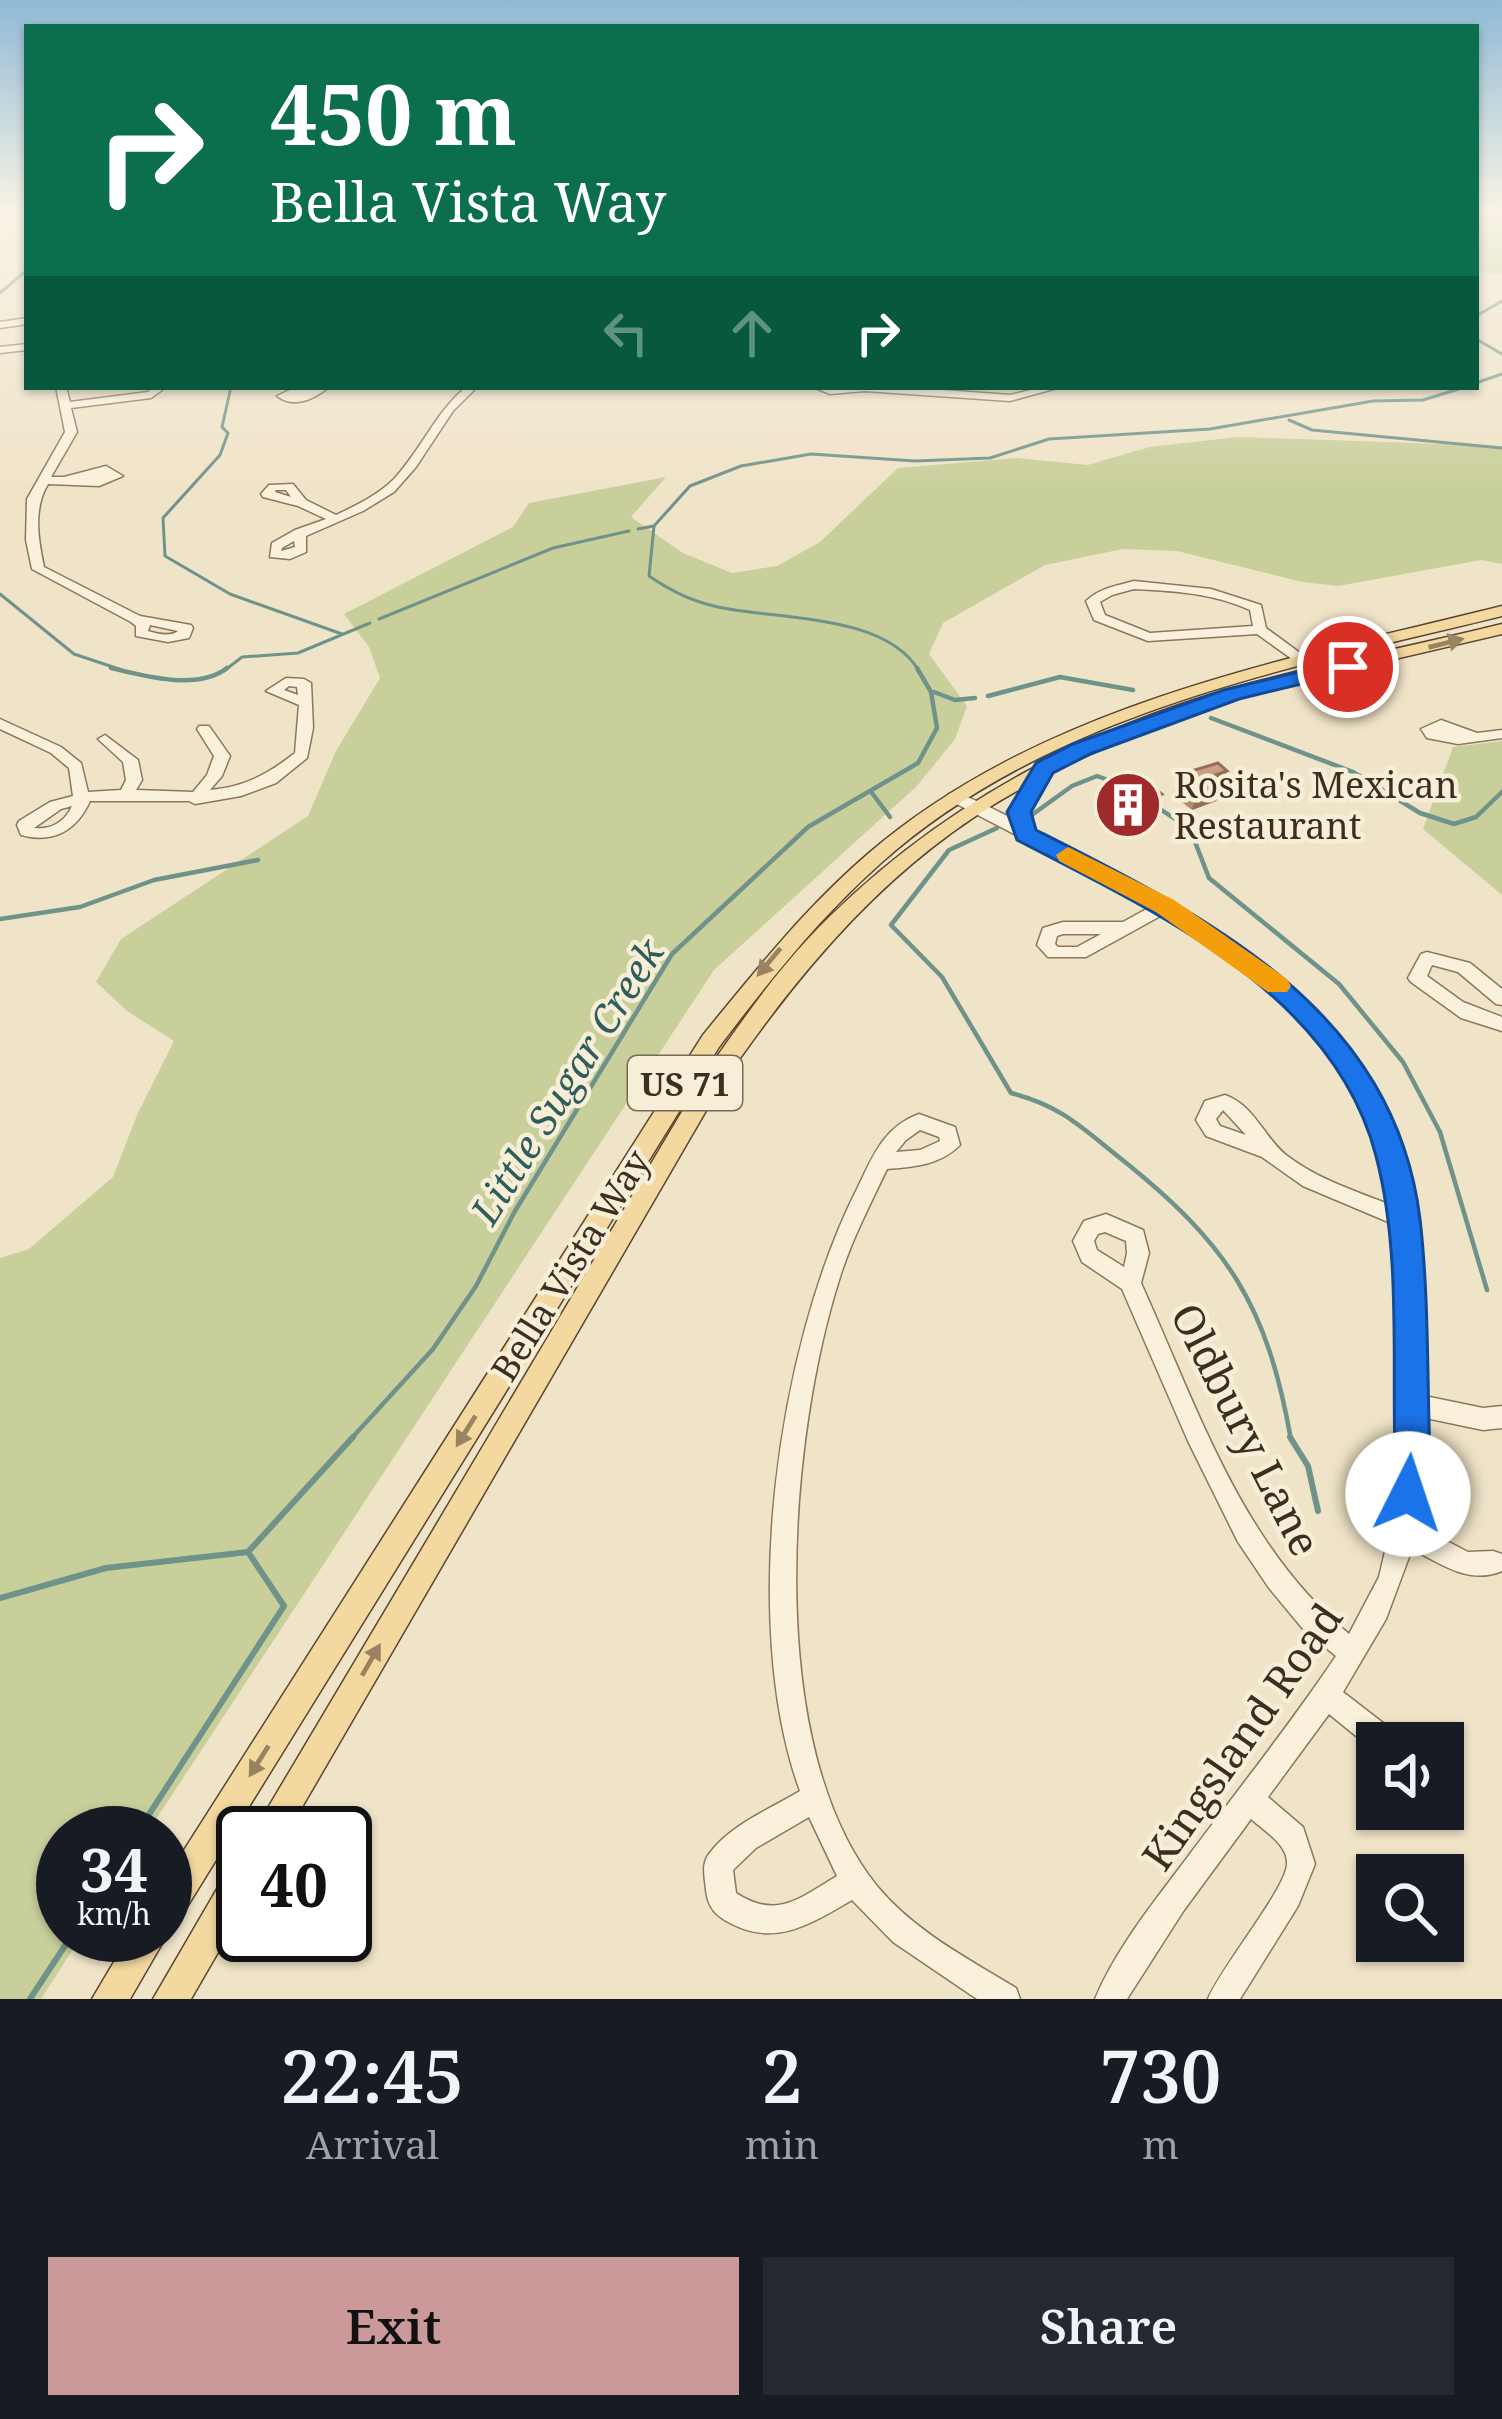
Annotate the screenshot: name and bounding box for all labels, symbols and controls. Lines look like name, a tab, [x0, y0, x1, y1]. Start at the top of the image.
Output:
text: 450 m	[270, 55, 517, 170]
icon: right	[72, 72, 228, 228]
text: Bella Vista Way	[270, 164, 666, 238]
icon: left	[593, 300, 659, 366]
icon: ahead	[719, 300, 785, 366]
icon: right	[845, 300, 911, 366]
pin	[1297, 616, 1399, 718]
one-way arrow	[1427, 633, 1464, 652]
icon: arrive	[1315, 634, 1381, 700]
place label: Rosita's Mexican Restaurant	[1174, 760, 1458, 850]
building icon: Rosita's Mexican Restaurant	[1093, 770, 1163, 840]
water label: Little Sugar Creek	[457, 927, 676, 1234]
one-way arrow	[757, 947, 783, 977]
road number: US 71	[628, 1056, 742, 1110]
street label: Bella Vista Way	[479, 1139, 661, 1390]
street label: Oldbury Lane	[1159, 1293, 1335, 1565]
one-way arrow	[456, 1414, 478, 1447]
position arrow	[1345, 1431, 1471, 1557]
street label: Kingsland Road	[1128, 1591, 1354, 1881]
one-way arrow	[359, 1643, 380, 1677]
map controls	[1356, 1722, 1464, 1962]
button: sound	[1356, 1722, 1464, 1830]
one-way arrow	[249, 1744, 270, 1778]
speed limit sign: 40	[216, 1806, 372, 1962]
text: 34	[80, 1828, 148, 1910]
button: search	[1356, 1854, 1464, 1962]
text: km/h	[77, 1893, 151, 1934]
text: 22:45	[281, 2026, 464, 2124]
text: 2	[762, 2026, 802, 2124]
text: 730	[1100, 2026, 1221, 2124]
text: Arrival	[306, 2117, 439, 2170]
text: min	[745, 2117, 819, 2170]
text: m	[1142, 2117, 1179, 2170]
button: Exit	[48, 2257, 739, 2395]
button: Share	[763, 2257, 1454, 2395]

